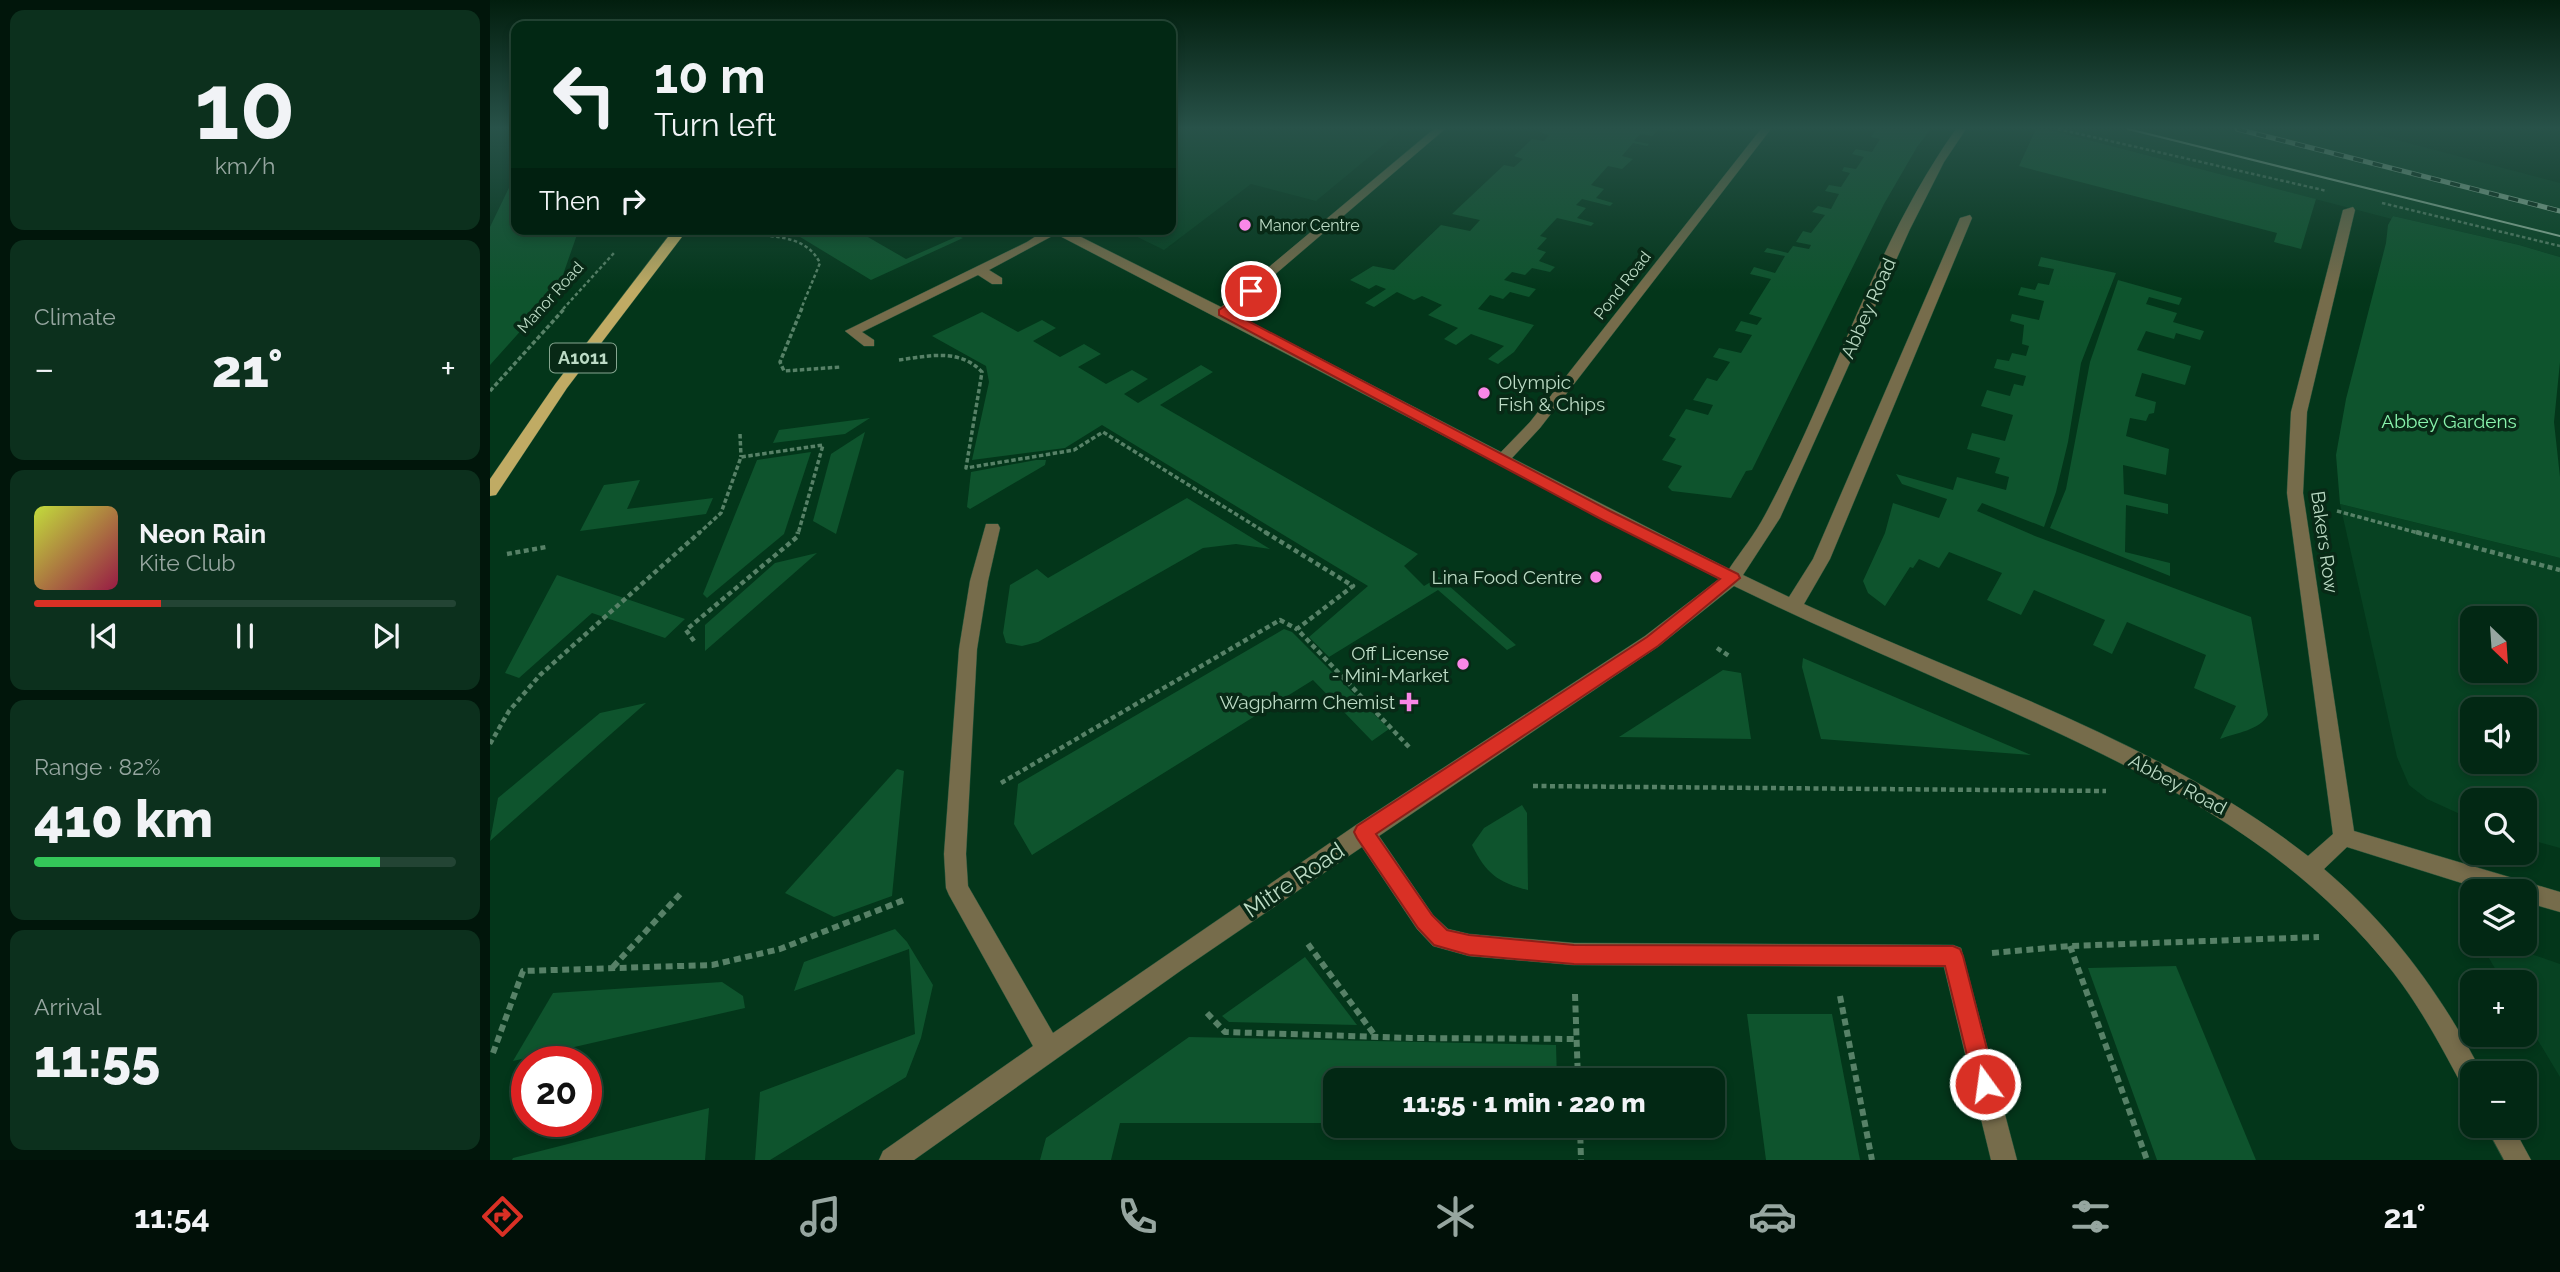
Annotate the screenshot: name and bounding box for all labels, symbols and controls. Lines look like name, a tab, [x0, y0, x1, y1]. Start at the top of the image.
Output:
text: 10 m	[654, 47, 766, 104]
icon: left	[539, 49, 630, 140]
text: 10	[195, 53, 295, 160]
text: Turn left	[654, 106, 776, 143]
text: km/h	[215, 152, 275, 179]
icon: right	[614, 182, 652, 220]
text: Then	[539, 186, 600, 216]
place label: Manor Centre	[1259, 216, 1360, 235]
marker: Manor Centre	[1237, 217, 1253, 233]
street label: Pond Road	[1590, 247, 1655, 323]
street label: Abbey Road	[1836, 254, 1900, 362]
street label: Manor Road	[513, 258, 587, 337]
pin	[1221, 261, 1281, 321]
icon: arrive	[1232, 272, 1270, 310]
text: Climate	[34, 303, 116, 330]
text: 21°	[212, 338, 283, 399]
road number: A1011	[550, 344, 616, 372]
text: −	[34, 346, 54, 391]
text: +	[440, 346, 456, 391]
place label: Olympic Fish & Chips	[1498, 371, 1605, 415]
marker: Olympic Fish & Chips	[1476, 385, 1492, 401]
park label: Abbey Gardens	[2381, 410, 2517, 432]
street label: Bakers Row	[2307, 490, 2343, 595]
text: Neon Rain	[139, 519, 266, 549]
text: Kite Club	[139, 549, 236, 576]
place label: Lina Food Centre	[1432, 566, 1582, 588]
marker: Lina Food Centre	[1588, 569, 1604, 585]
north arrow	[2460, 606, 2538, 682]
map controls	[2460, 606, 2537, 1138]
icon: previous	[85, 617, 123, 655]
icon: pause	[226, 617, 264, 655]
icon: next	[367, 617, 405, 655]
place label: Off License - Mini-Market	[1332, 642, 1450, 686]
marker: Off License - Mini-Market	[1455, 656, 1471, 672]
place label: Wagpharm Chemist	[1219, 691, 1396, 713]
marker: Wagpharm Chemist	[1401, 694, 1417, 710]
button: sound	[2460, 697, 2537, 774]
street label: Abbey Road	[2125, 749, 2231, 819]
text: Range · 82%	[34, 753, 161, 780]
text: 410 km	[34, 788, 213, 849]
button: search	[2460, 788, 2537, 865]
street label: Mitre Road	[1238, 836, 1349, 923]
button: layers	[2460, 879, 2537, 956]
button: +	[2460, 970, 2537, 1047]
text: Arrival	[34, 993, 101, 1020]
text: 11:55	[34, 1028, 160, 1089]
speed limit sign: 20	[511, 1046, 602, 1137]
position arrow	[1948, 1047, 2022, 1121]
button: −	[2460, 1061, 2537, 1138]
text: 11:55 · 1 min · 220 m	[1403, 1088, 1646, 1118]
icon: directions	[478, 1192, 527, 1241]
icon: music	[796, 1192, 845, 1241]
icon: phone	[1113, 1192, 1162, 1241]
icon: climate	[1431, 1192, 1480, 1241]
icon: car	[1748, 1192, 1797, 1241]
icon: filters	[2066, 1192, 2115, 1241]
text: 11:54	[134, 1198, 210, 1235]
text: 21°	[2383, 1198, 2426, 1235]

